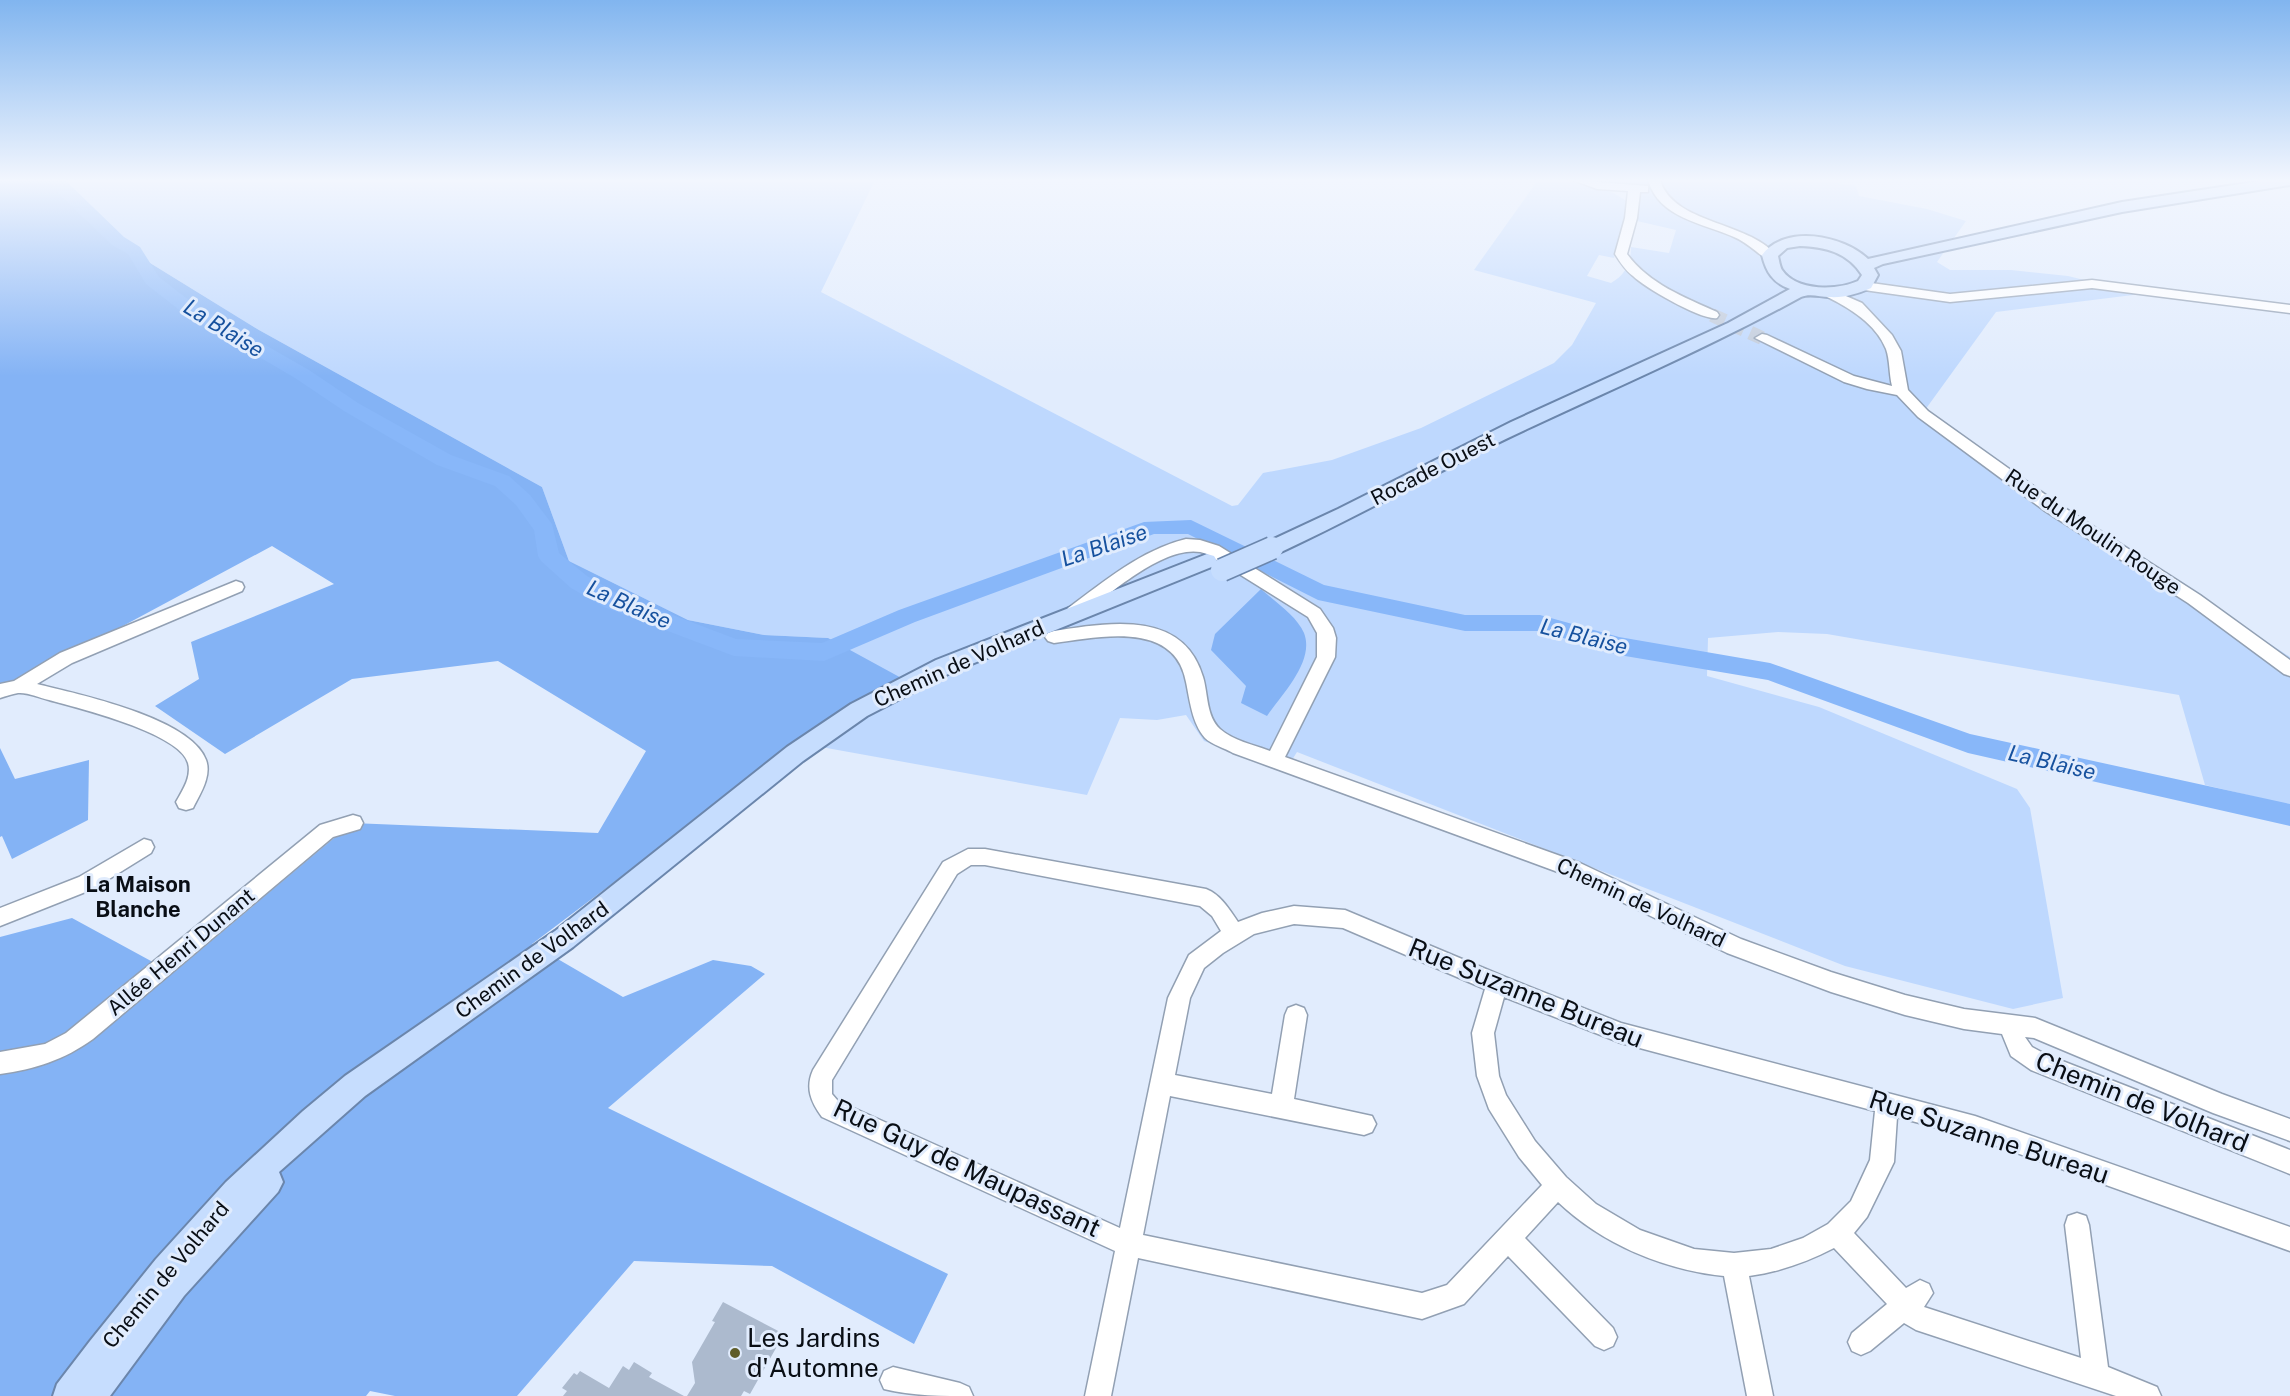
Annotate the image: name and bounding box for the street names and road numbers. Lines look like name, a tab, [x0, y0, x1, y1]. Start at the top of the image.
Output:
street label: Rocade Ouest	[1367, 427, 1499, 511]
street label: Rue du Moulin Rouge	[2001, 463, 2186, 600]
street label: Chemin de Volhard	[870, 615, 1048, 712]
street label: Chemin de Volhard	[1553, 852, 1730, 953]
street label: Allée Henri Dunant	[102, 883, 259, 1020]
street label: Chemin de Volhard	[450, 896, 613, 1024]
street label: Rue Suzanne Bureau	[1404, 931, 1648, 1054]
street label: Chemin de Volhard	[2031, 1045, 2253, 1158]
street label: Rue Suzanne Bureau	[1865, 1083, 2113, 1190]
street label: Rue Guy de Maupassant	[829, 1092, 1106, 1243]
street label: Chemin de Volhard	[97, 1196, 234, 1353]

